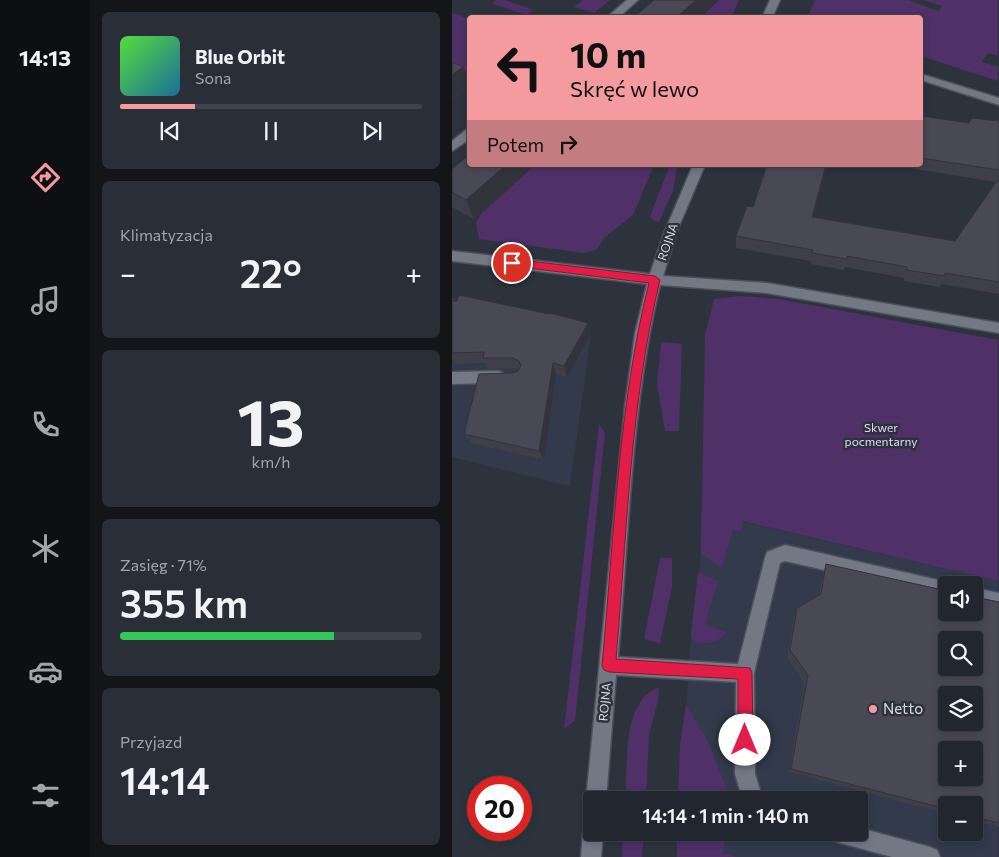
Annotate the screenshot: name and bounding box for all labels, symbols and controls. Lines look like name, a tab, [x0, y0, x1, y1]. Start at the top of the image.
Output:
text: 10 m	[570, 32, 646, 75]
icon: left	[487, 35, 552, 100]
text: 14:13	[19, 44, 71, 71]
text: Blue Orbit	[195, 45, 285, 68]
text: Sona	[195, 68, 231, 87]
text: Skręć w lewo	[570, 75, 699, 102]
icon: previous	[156, 117, 184, 145]
icon: pause	[257, 117, 285, 145]
icon: next	[358, 117, 386, 145]
icon: right	[554, 130, 582, 158]
text: Potem	[487, 133, 544, 156]
icon: directions	[28, 160, 63, 195]
street label: ROJNA	[654, 221, 681, 262]
text: Klimatyzacja	[120, 225, 213, 244]
pin	[491, 242, 533, 284]
text: 22°	[240, 249, 302, 296]
icon: arrive	[498, 249, 526, 277]
text: −	[120, 256, 136, 290]
text: +	[406, 256, 422, 290]
icon: music	[28, 283, 63, 318]
text: 13	[237, 380, 305, 459]
icon: phone	[28, 407, 63, 442]
park label: Skwer pocmentarny	[845, 420, 917, 448]
text: km/h	[252, 452, 290, 471]
icon: climate	[28, 531, 63, 566]
text: Zasięg · 71%	[120, 555, 207, 574]
map controls	[938, 576, 983, 841]
button: sound	[938, 576, 983, 621]
text: 355 km	[120, 579, 248, 626]
button: search	[938, 631, 983, 676]
icon: car	[28, 654, 63, 689]
street label: ROJNA	[595, 682, 614, 722]
button: layers	[938, 686, 983, 731]
place label: Netto	[883, 699, 923, 717]
marker: Netto	[867, 703, 879, 715]
position arrow	[718, 713, 770, 765]
text: Przyjazd	[120, 732, 182, 751]
button: +	[938, 741, 983, 786]
text: 14:14	[120, 756, 210, 803]
speed limit sign: 20	[467, 776, 532, 841]
icon: filters	[28, 778, 63, 813]
button: −	[938, 796, 983, 841]
text: 14:14 · 1 min · 140 m	[642, 804, 809, 827]

